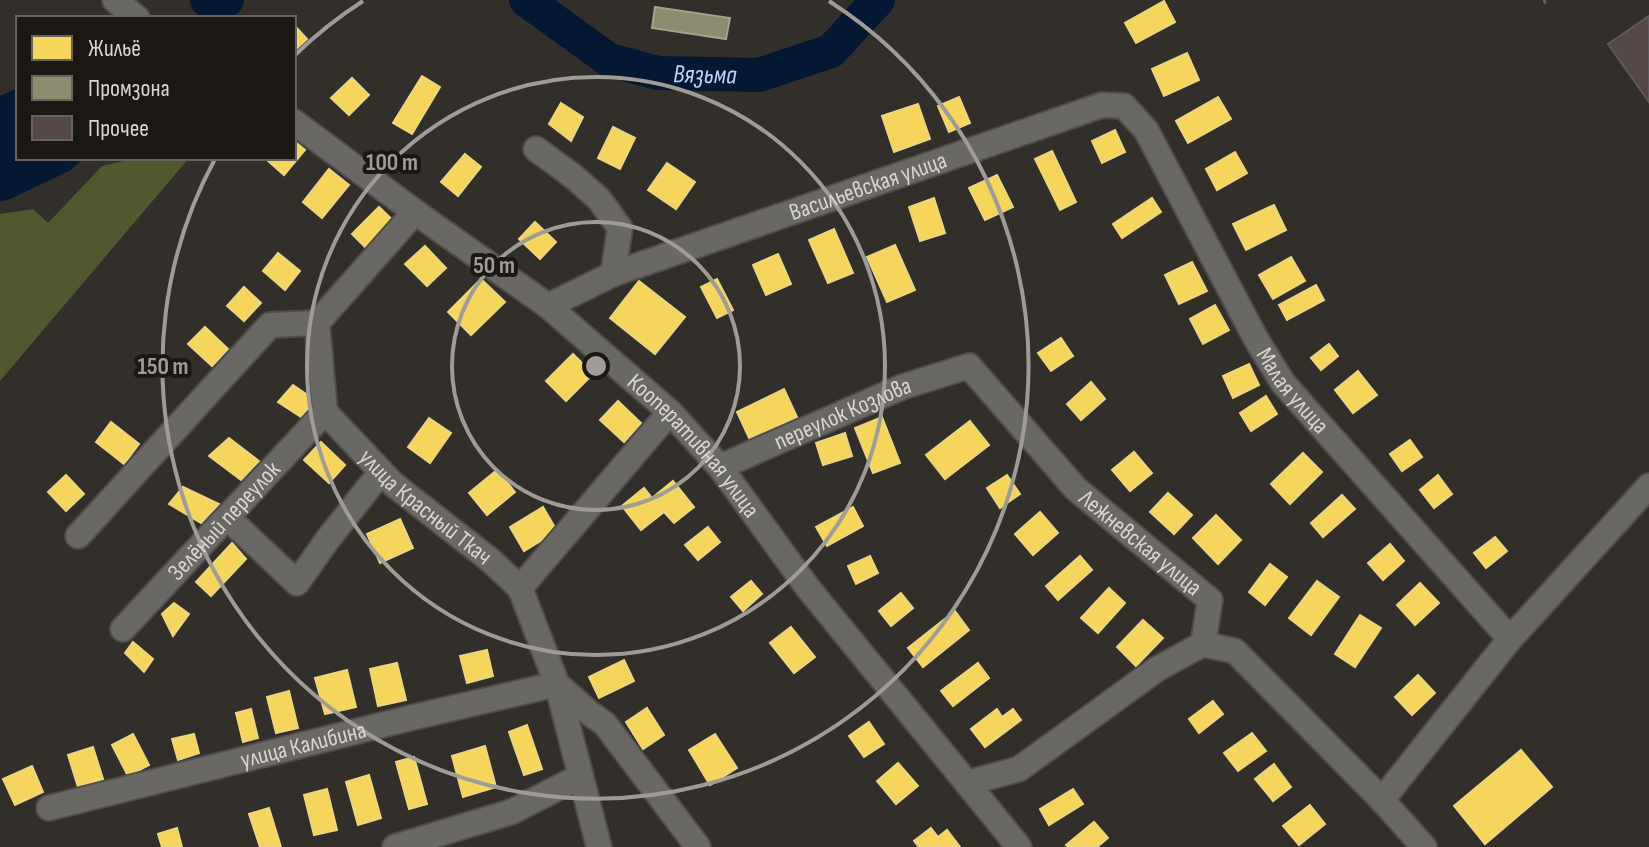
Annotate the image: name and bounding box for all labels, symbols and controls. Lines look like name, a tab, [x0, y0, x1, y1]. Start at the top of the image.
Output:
legend	[16, 16, 296, 160]
text: Жильё	[88, 34, 141, 63]
water label: Вязьма	[673, 59, 737, 92]
text: Промзона	[88, 74, 170, 103]
text: Прочее	[88, 114, 149, 143]
street label: Васильевская улица	[785, 146, 951, 227]
text: 100 m	[366, 148, 418, 177]
text: 50 m	[473, 251, 515, 280]
street label: Малая улица	[1250, 342, 1335, 440]
text: 150 m	[137, 352, 189, 381]
centre of rings	[582, 352, 610, 380]
street label: Кооперативная улица	[621, 368, 766, 523]
street label: переулок Козлова	[770, 371, 915, 456]
street label: улица Красный Ткач	[353, 443, 498, 571]
street label: Зелёный переулок	[162, 455, 287, 587]
street label: Лежневская улица	[1072, 483, 1208, 602]
street label: улица Калибина	[238, 716, 369, 775]

